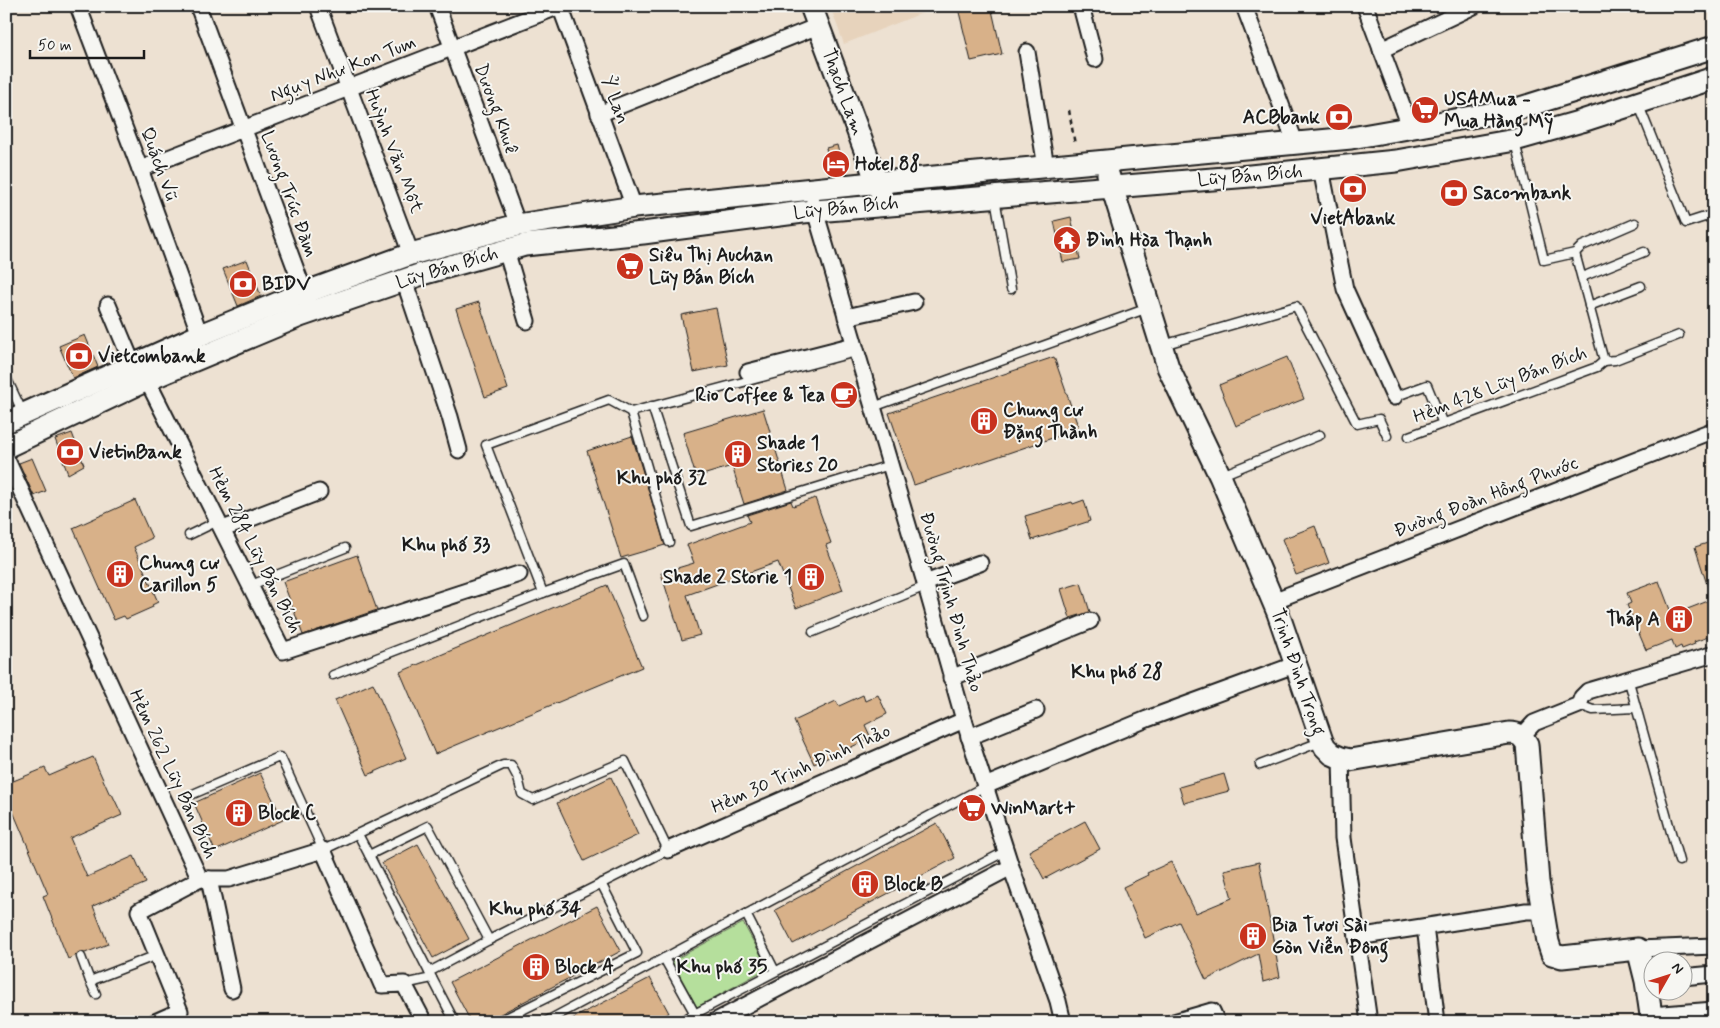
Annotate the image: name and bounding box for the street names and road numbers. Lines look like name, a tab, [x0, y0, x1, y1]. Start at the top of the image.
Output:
street label: Ngụy Như Kon Tum	[266, 30, 421, 111]
street label: Thạch Lam	[816, 45, 870, 139]
street label: Dương Khuê	[465, 60, 524, 159]
street label: Ỷ Lan	[595, 72, 635, 128]
street label: Huỳnh Văn Một	[358, 85, 429, 217]
street label: Quách Vũ	[134, 124, 184, 204]
street label: Lương Trúc Đàm	[252, 127, 323, 262]
street label: Lũy Bán Bích	[1196, 159, 1304, 194]
street label: Lũy Bán Bích	[792, 190, 900, 227]
street label: Lũy Bán Bích	[393, 241, 501, 296]
street label: Hẻm 428 Lũy Bán Bích	[1410, 340, 1591, 431]
street label: Đường Đoàn Hồng Phước	[1390, 450, 1583, 546]
street label: Hẻm 284 Lũy Bán Bích	[201, 463, 308, 638]
street label: Đường Trịnh Đình Thảo	[910, 509, 989, 696]
street label: Trịnh Đình Trọng	[1262, 605, 1331, 740]
street label: Hẻm 262 Lũy Bán Bích	[122, 685, 223, 863]
street label: Hẻm 30 Trịnh Đình Thảo	[707, 718, 895, 820]

